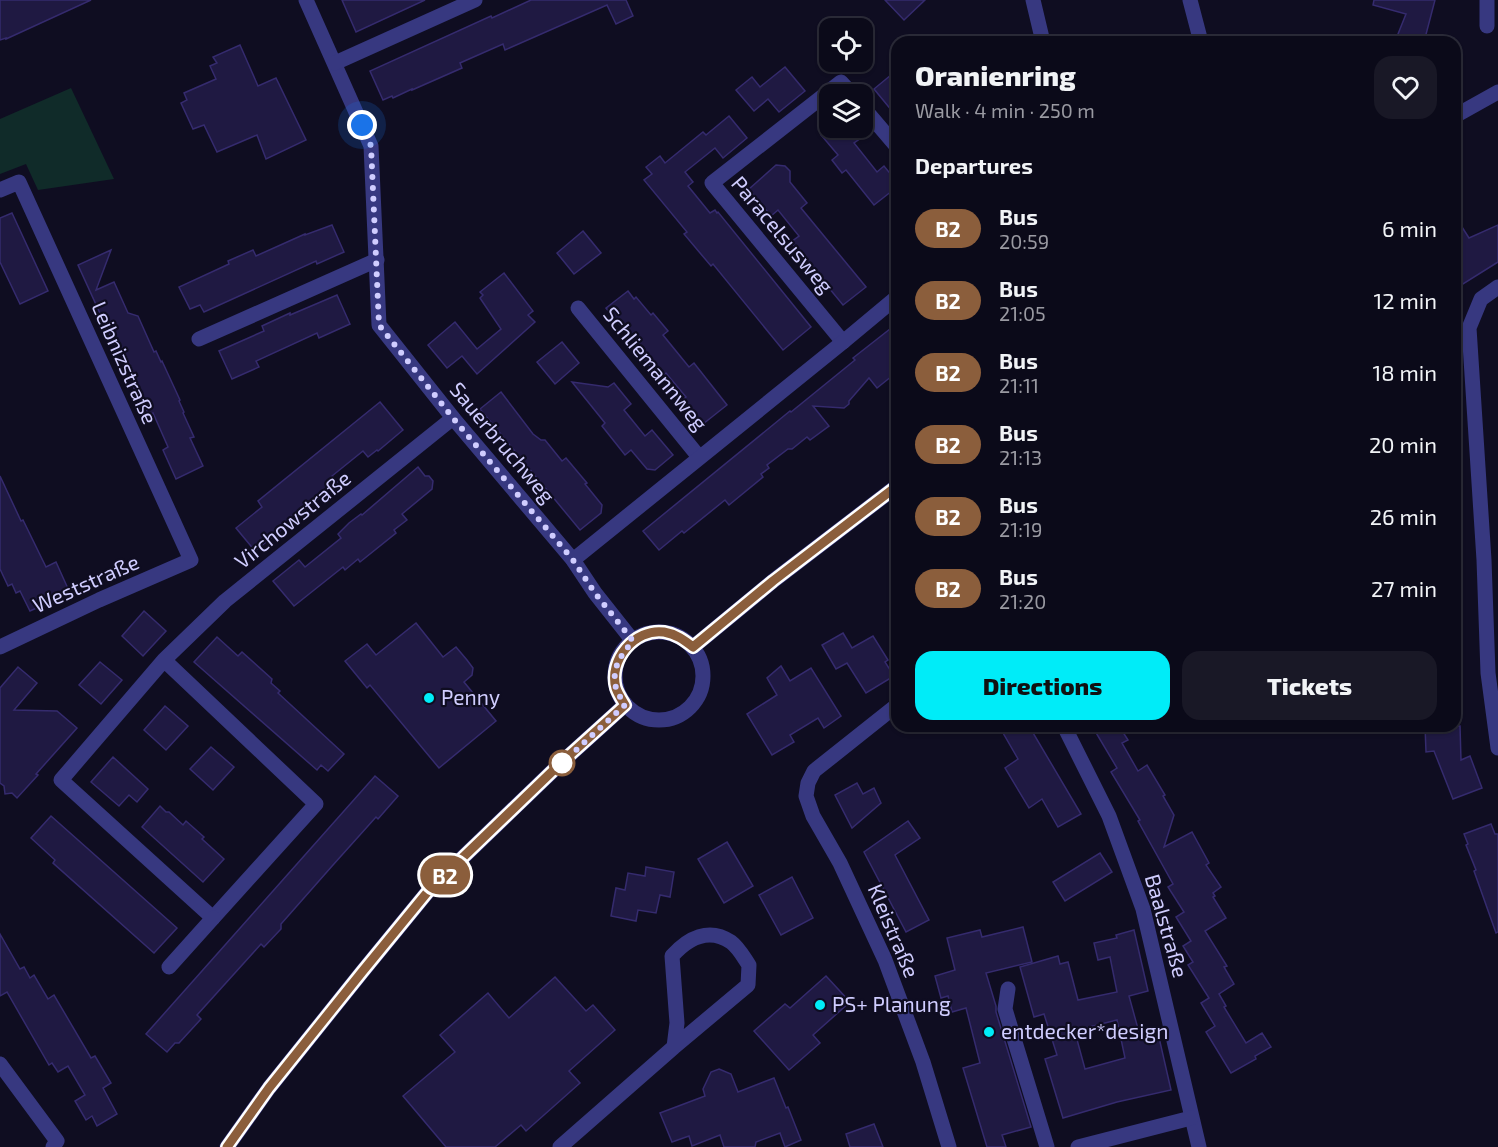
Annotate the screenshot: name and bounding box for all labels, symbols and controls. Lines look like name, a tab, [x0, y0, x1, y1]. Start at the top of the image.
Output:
map controls	[819, 18, 873, 138]
button: locate	[819, 18, 873, 72]
button: heart	[1374, 56, 1437, 119]
text: Oranienring	[915, 58, 1076, 92]
button: layers	[819, 84, 873, 138]
text: Walk · 4 min · 250 m	[915, 98, 1095, 122]
your location	[347, 110, 377, 140]
text: Departures	[915, 152, 1033, 178]
street label: Paracelsusweg	[727, 170, 839, 298]
text: Bus	[999, 203, 1038, 229]
text: 6 min	[1382, 215, 1437, 241]
text: B2	[935, 216, 961, 241]
text: 20:59	[999, 229, 1049, 253]
text: Bus	[999, 275, 1038, 301]
text: 12 min	[1373, 287, 1437, 313]
text: B2	[935, 288, 961, 313]
street label: Leibnizstraße	[87, 297, 164, 427]
street label: Schliemannweg	[599, 301, 714, 435]
text: 21:05	[999, 301, 1046, 325]
text: Bus	[999, 347, 1038, 373]
text: 18 min	[1372, 359, 1437, 385]
text: B2	[935, 360, 961, 385]
text: 21:11	[999, 373, 1039, 397]
street label: Sauerbruchweg	[445, 377, 561, 508]
text: Bus	[999, 419, 1038, 445]
text: 20 min	[1369, 431, 1437, 457]
text: B2	[935, 432, 961, 457]
text: 21:13	[999, 445, 1042, 469]
street label: Virchowstraße	[229, 464, 355, 573]
text: Bus	[999, 491, 1038, 517]
text: 26 min	[1370, 503, 1437, 529]
text: B2	[935, 504, 961, 529]
text: 21:19	[999, 517, 1042, 541]
street label: Weststraße	[28, 548, 142, 617]
text: Bus	[999, 563, 1038, 589]
text: 27 min	[1371, 575, 1437, 601]
text: B2	[935, 576, 961, 601]
text: 21:20	[999, 589, 1046, 613]
button: Directions	[915, 651, 1170, 720]
button: Tickets	[1182, 651, 1437, 720]
place label: Penny	[441, 684, 500, 709]
marker: Penny	[422, 691, 436, 705]
unlabelled marker	[549, 750, 575, 776]
line badge: B2	[418, 856, 472, 894]
text: B2	[432, 863, 458, 888]
street label: Baalstraße	[1141, 871, 1194, 980]
street label: Kleistraße	[863, 880, 925, 981]
place label: PS+ Planung	[832, 991, 951, 1016]
marker: PS+ Planung	[813, 998, 827, 1012]
place label: entdecker*design	[1001, 1018, 1168, 1043]
marker: entdecker*design	[982, 1025, 996, 1039]

